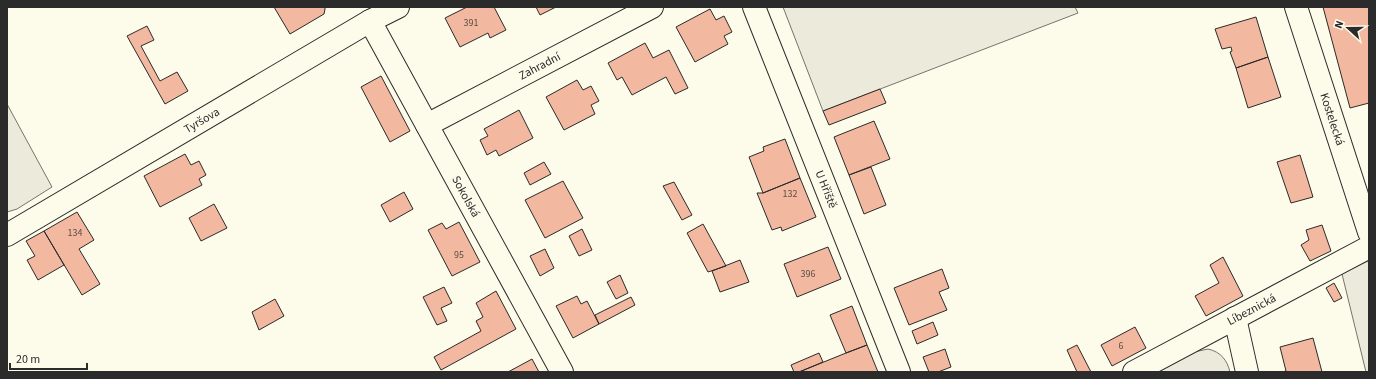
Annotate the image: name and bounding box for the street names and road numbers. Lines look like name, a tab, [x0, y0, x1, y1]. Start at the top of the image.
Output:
street label: Zahradní	[516, 48, 565, 84]
street label: Kostelecká	[1315, 91, 1348, 148]
street label: Tyršova	[181, 104, 223, 138]
street label: U Hřiště	[811, 168, 841, 211]
street label: Sokolská	[447, 173, 484, 221]
street label: Líbeznická	[1224, 290, 1279, 330]

